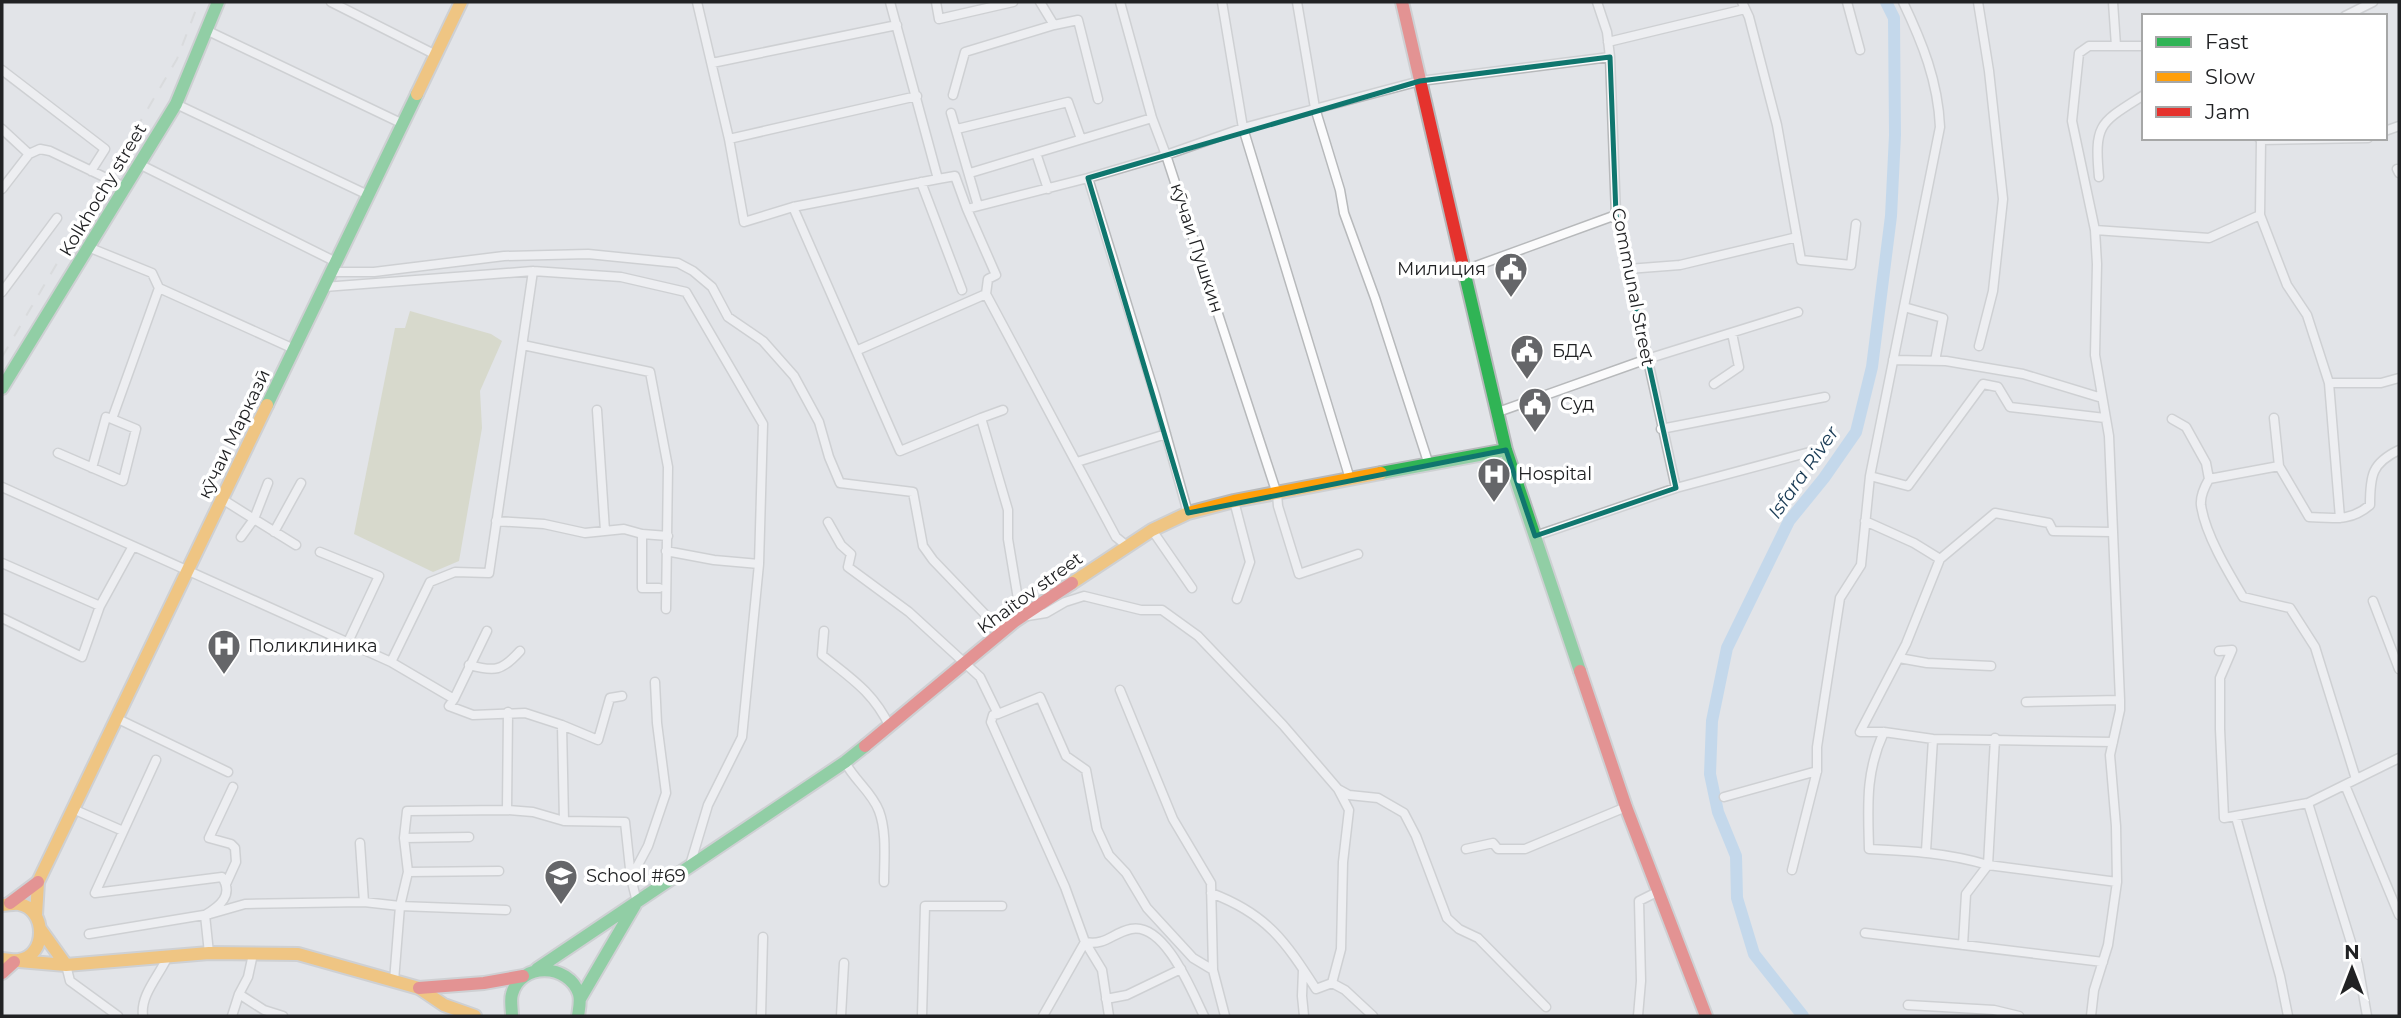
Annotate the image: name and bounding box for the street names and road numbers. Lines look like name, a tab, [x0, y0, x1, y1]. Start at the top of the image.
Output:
street label: Kolkhochy street	[55, 120, 151, 260]
street label: кӯчаи Пушкин	[1166, 180, 1228, 316]
street label: Communal Street	[1607, 206, 1659, 368]
street label: кӯчаи Марказӣ	[193, 366, 275, 502]
street label: Khaitov street	[973, 547, 1087, 639]

